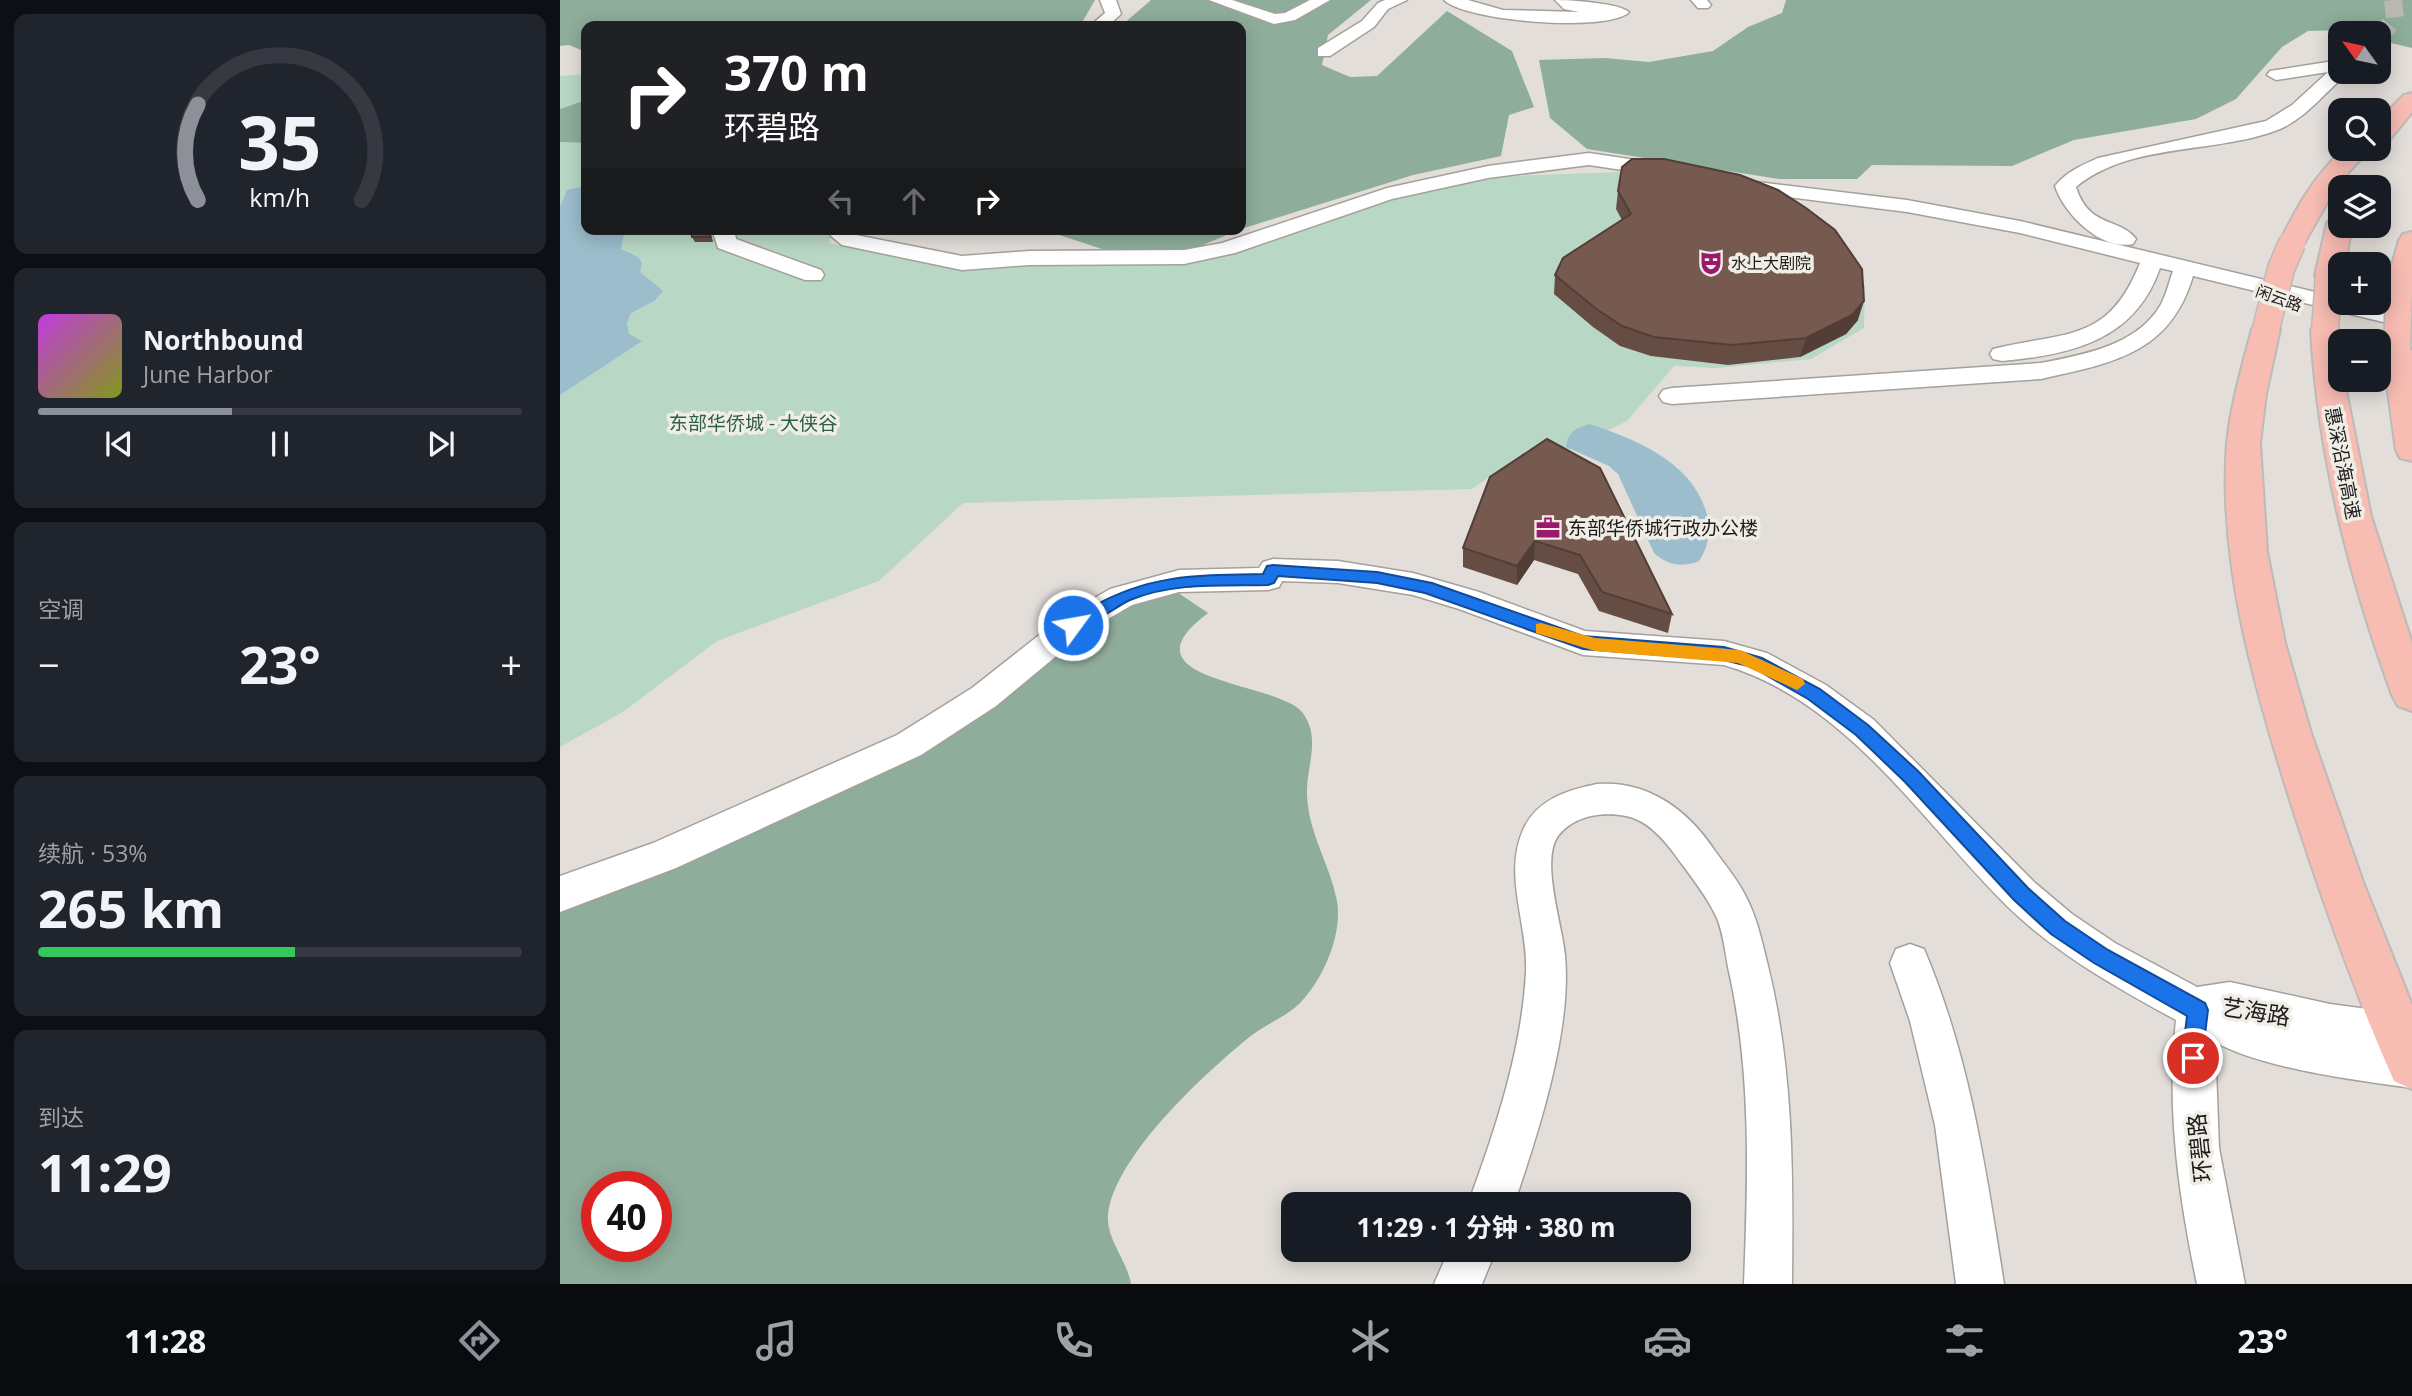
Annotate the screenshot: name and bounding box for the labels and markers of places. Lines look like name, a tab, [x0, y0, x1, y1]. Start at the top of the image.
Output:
theatre icon: 水上大剧院	[1697, 249, 1725, 277]
place label: 水上大剧院	[1731, 252, 1811, 274]
office icon: 东部华侨城行政办公楼	[1534, 514, 1562, 542]
place label: 东部华侨城行政办公楼	[1568, 515, 1758, 541]
pin	[2163, 1028, 2223, 1088]

